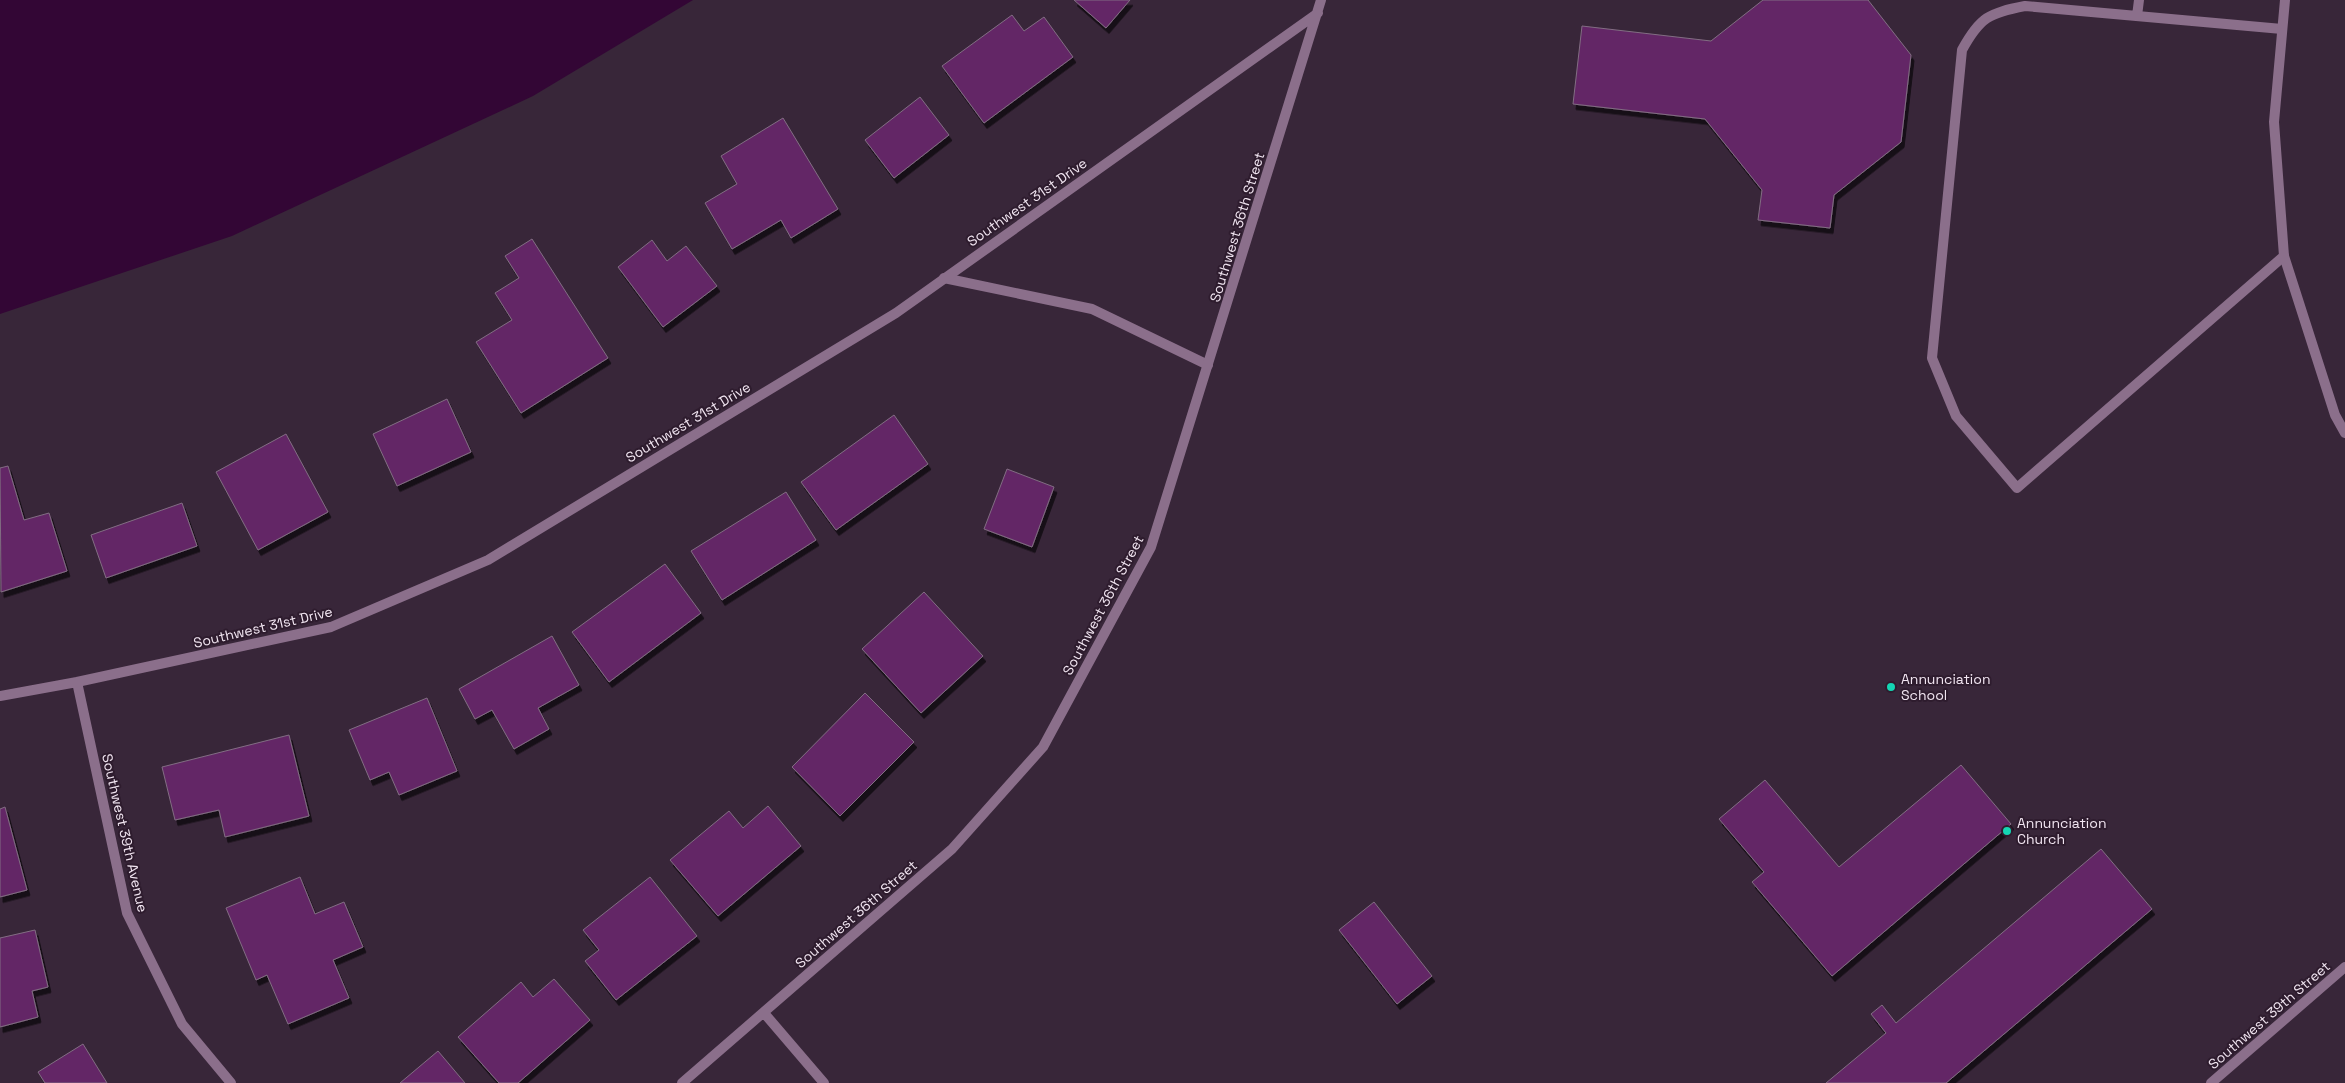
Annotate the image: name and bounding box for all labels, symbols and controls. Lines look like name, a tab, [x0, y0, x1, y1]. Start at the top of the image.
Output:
street label: Southwest 36th Street	[1206, 150, 1268, 304]
street label: Southwest 31st Drive	[964, 154, 1090, 250]
street label: Southwest 31st Drive	[622, 378, 754, 466]
street label: Southwest 36th Street	[1058, 532, 1148, 678]
street label: Southwest 31st Drive	[192, 602, 334, 652]
place label: Annunciation School	[1901, 670, 1991, 704]
marker: Annunciation School	[1885, 681, 1897, 693]
street label: Southwest 39th Avenue	[98, 752, 152, 914]
place label: Annunciation Church	[2017, 814, 2107, 848]
marker: Annunciation Church	[2001, 825, 2013, 837]
street label: Southwest 36th Street	[791, 856, 921, 972]
street label: Southwest 39th Street	[2204, 957, 2334, 1073]

